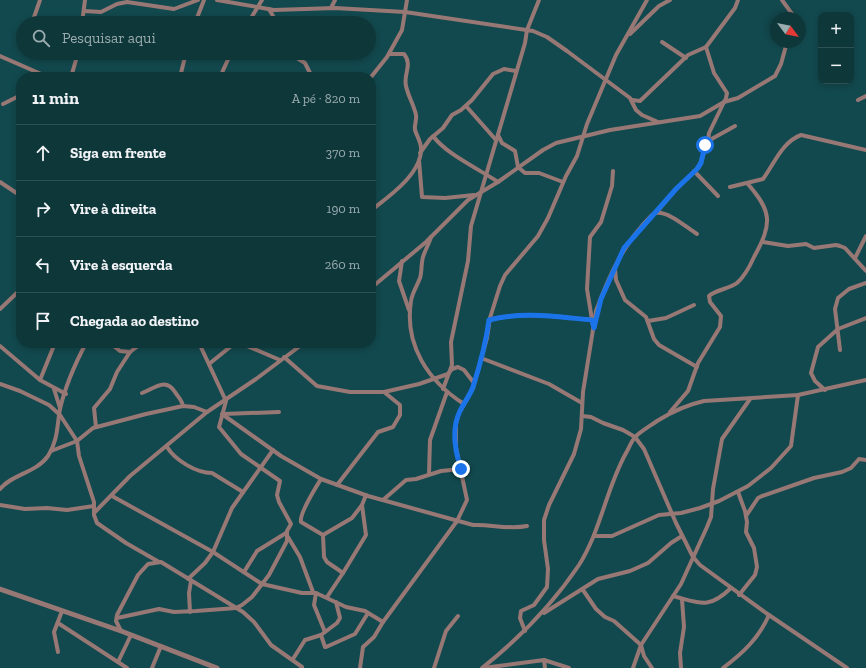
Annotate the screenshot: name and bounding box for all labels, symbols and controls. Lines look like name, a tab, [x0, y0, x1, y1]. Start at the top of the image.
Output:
north arrow	[770, 12, 806, 48]
map controls	[818, 12, 854, 84]
button: +	[818, 12, 854, 48]
search box	[16, 16, 376, 60]
icon: search	[30, 27, 52, 49]
text: Pesquisar aqui	[62, 29, 156, 47]
button: −	[818, 48, 854, 84]
text: 11 min	[32, 88, 79, 108]
text: A pé · 820 m	[292, 91, 360, 106]
route start	[696, 136, 714, 154]
icon: ahead	[32, 142, 54, 164]
text: Siga em frente	[70, 144, 166, 162]
text: 370 m	[326, 145, 360, 160]
icon: right	[32, 198, 54, 220]
text: Vire à direita	[70, 200, 156, 218]
text: 190 m	[326, 201, 360, 216]
icon: left	[32, 254, 54, 276]
text: Vire à esquerda	[70, 256, 173, 274]
text: 260 m	[325, 257, 360, 272]
icon: arrive	[32, 310, 54, 332]
text: Chegada ao destino	[70, 312, 199, 330]
route end	[452, 460, 470, 478]

